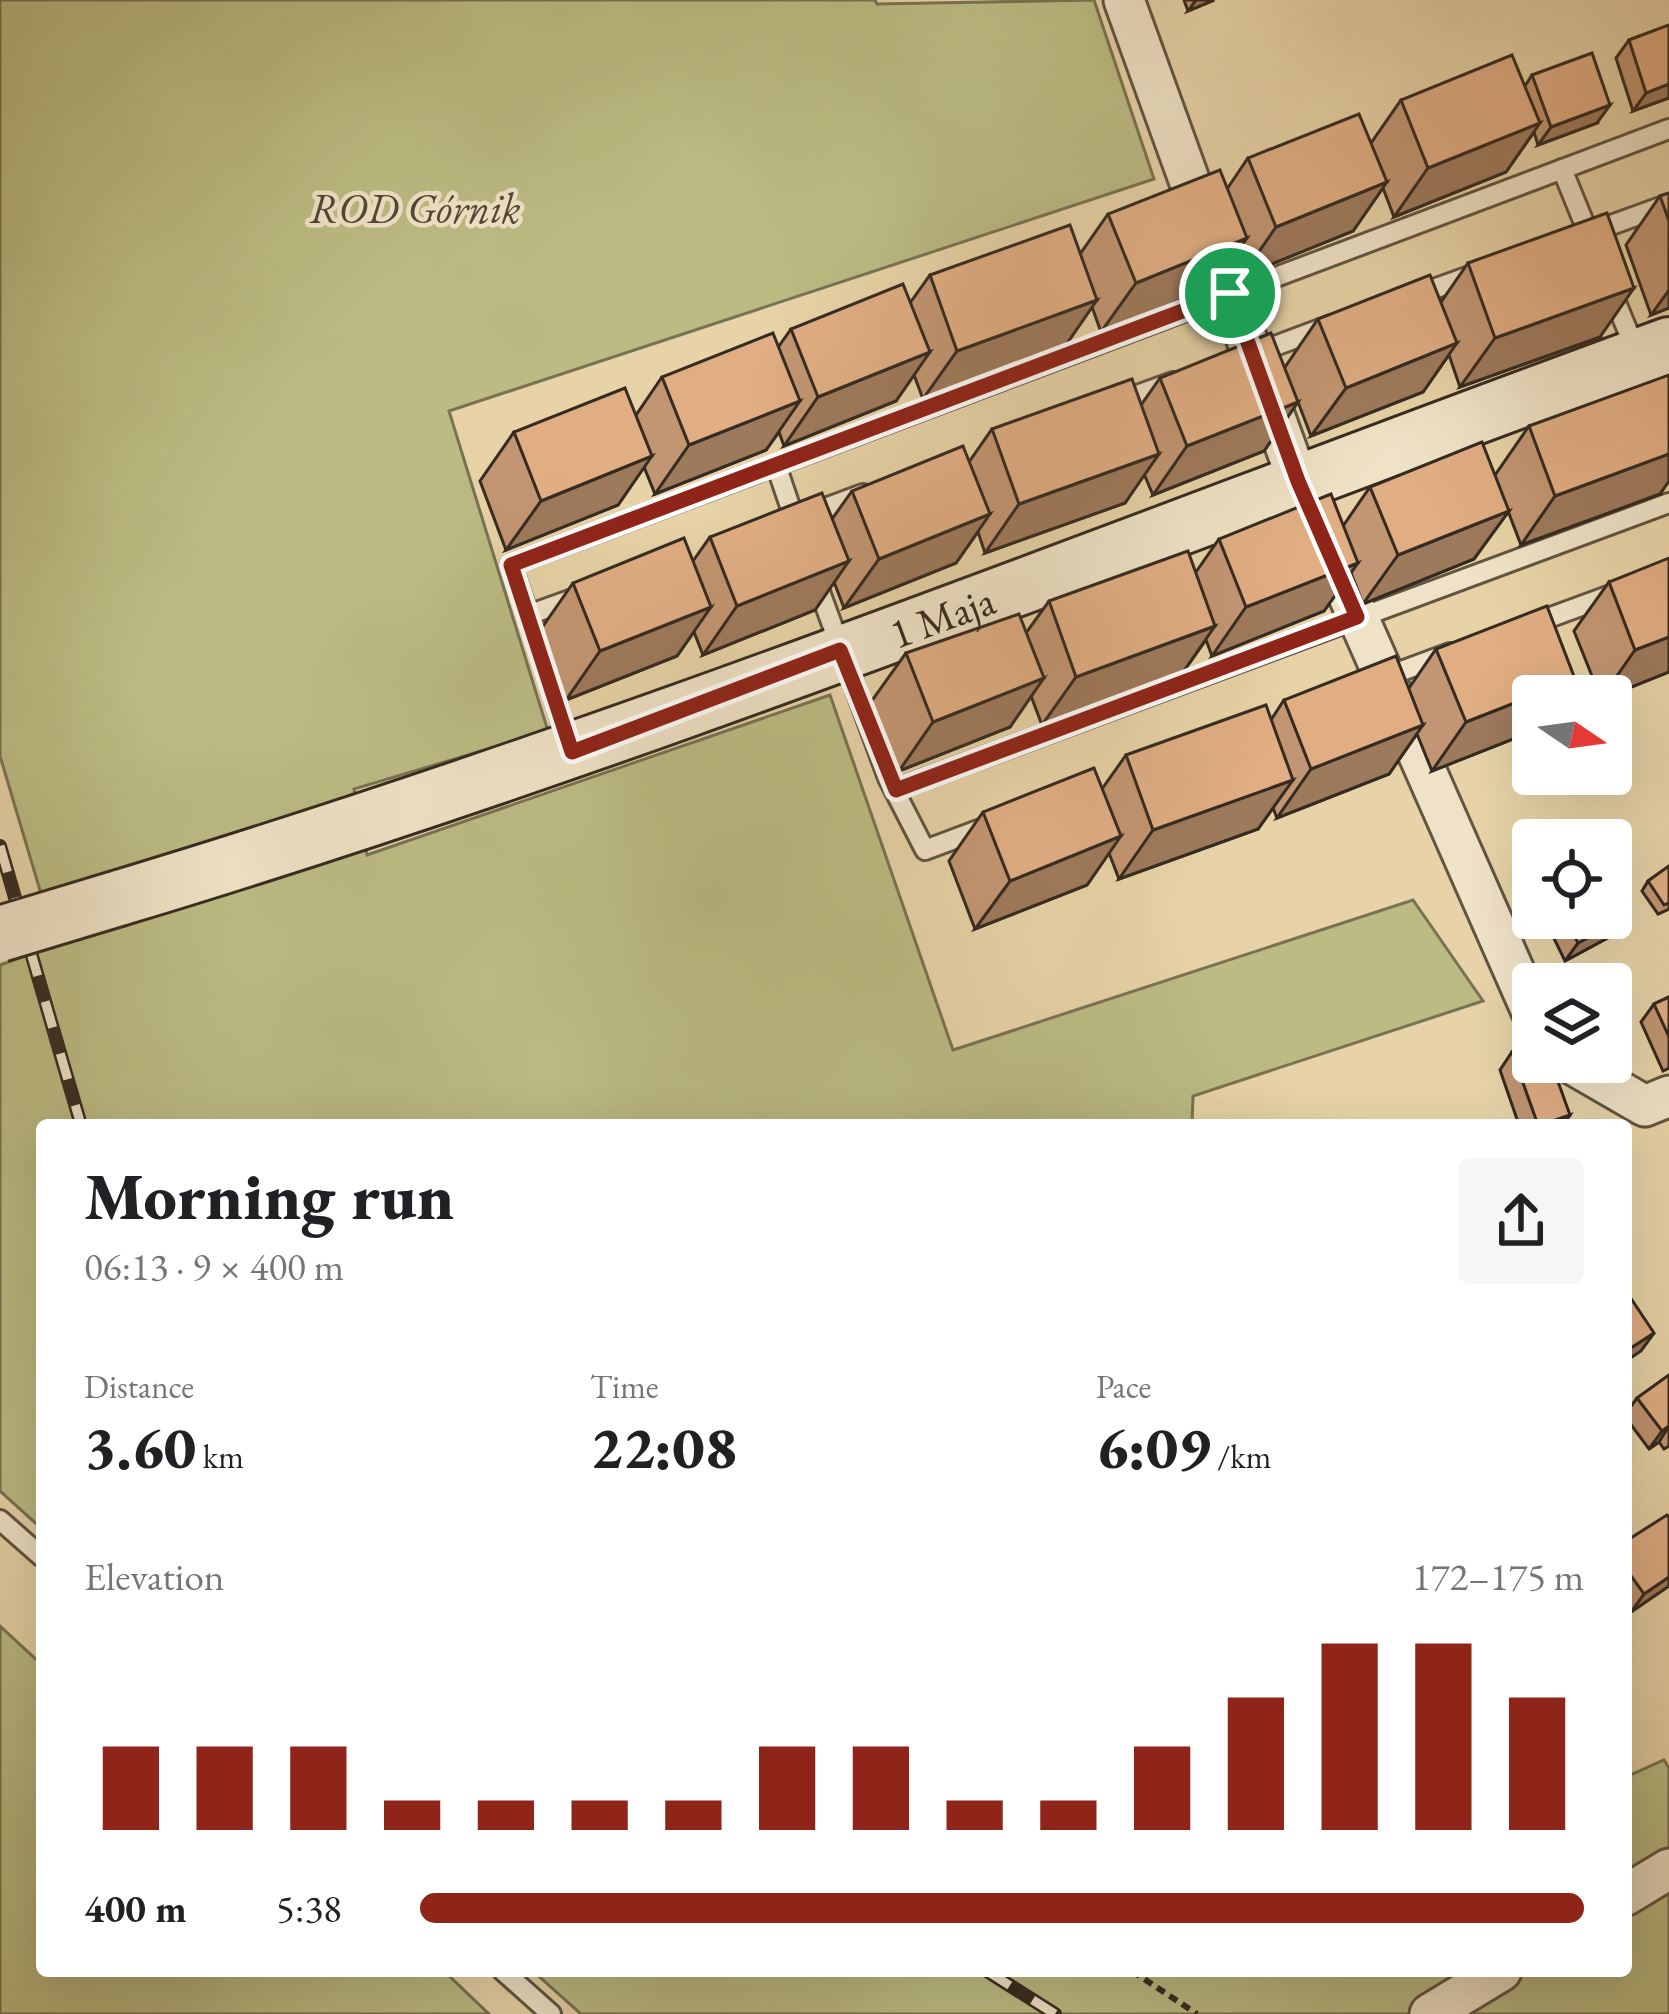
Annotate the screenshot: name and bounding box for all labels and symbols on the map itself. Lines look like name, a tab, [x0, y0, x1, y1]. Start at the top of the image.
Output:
park label: ROD Górnik	[309, 181, 521, 236]
pin	[1179, 242, 1281, 344]
street label: 1 Maja	[882, 572, 1003, 661]
north arrow	[1512, 675, 1632, 795]

